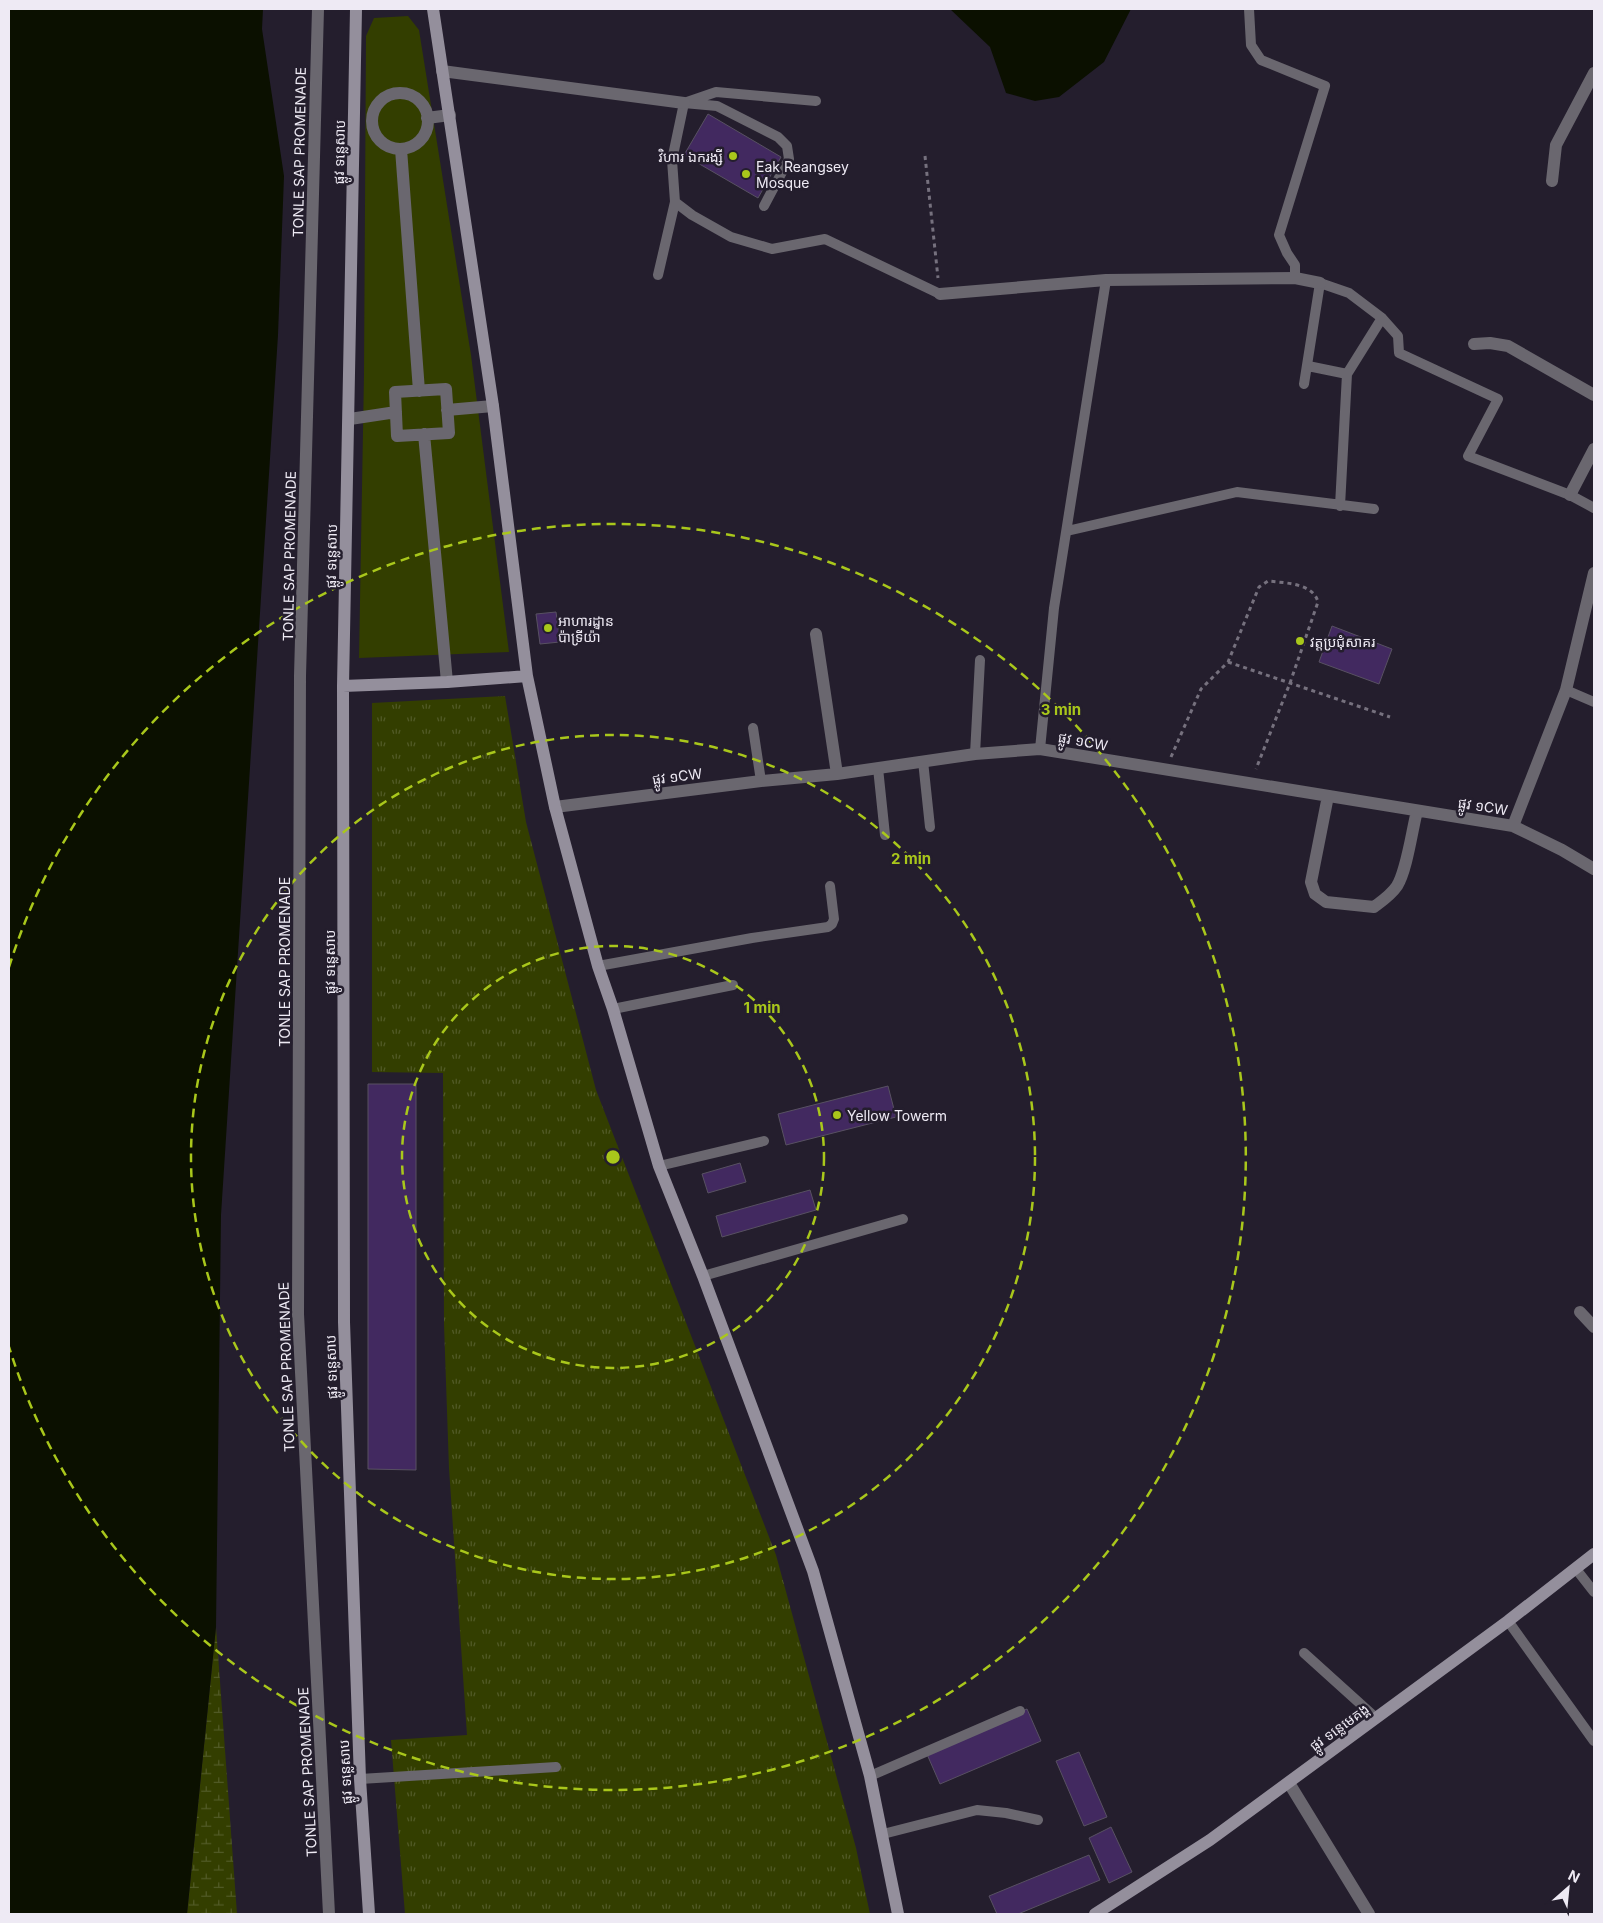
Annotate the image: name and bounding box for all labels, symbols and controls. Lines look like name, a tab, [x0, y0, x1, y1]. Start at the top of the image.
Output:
street label: TONLE SAP PROMENADE	[289, 67, 309, 237]
street label: ផ្លូវ ទន្លេសាប	[330, 120, 352, 185]
place label: វិហារ ឯករង្សី	[658, 148, 723, 166]
marker: វិហារ ឯករង្សី	[727, 150, 739, 162]
place label: Eak Reangsey Mosque	[756, 158, 849, 191]
marker: Eak Reangsey Mosque	[740, 168, 752, 180]
street label: TONLE SAP PROMENADE	[279, 471, 299, 641]
street label: ផ្លូវ ទន្លេសាប	[322, 524, 344, 589]
place label: អាហារដ្ឋាន ប៉ាទ្រីយ៉ា	[558, 612, 614, 646]
marker: អាហារដ្ឋាន ប៉ាទ្រីយ៉ា	[542, 622, 554, 634]
place label: វត្តប្រជុំសាគរ	[1310, 633, 1375, 651]
marker: វត្តប្រជុំសាគរ	[1294, 635, 1306, 647]
text: 3 min	[1041, 700, 1081, 719]
street label: ផ្លូវ ១CW	[1056, 728, 1109, 758]
street label: ផ្លូវ ១CW	[651, 764, 704, 792]
street label: ផ្លូវ ១CW	[1456, 794, 1509, 822]
text: 2 min	[891, 849, 931, 868]
street label: TONLE SAP PROMENADE	[276, 877, 293, 1047]
street label: ផ្លូវ ទន្លេសាប	[321, 930, 342, 994]
text: 1 min	[743, 998, 781, 1017]
place label: Yellow Towerm	[847, 1107, 947, 1124]
marker: Yellow Towerm	[831, 1109, 843, 1121]
centre of rings	[604, 1148, 622, 1166]
street label: TONLE SAP PROMENADE	[275, 1282, 297, 1452]
street label: ផ្លូវ ទន្លេសាប	[321, 1334, 345, 1400]
street label: TONLE SAP PROMENADE	[294, 1687, 320, 1857]
street label: ផ្លូវ ទន្លេមេគង្គ	[1306, 1700, 1375, 1758]
street label: ផ្លូវ ទន្លេសាប	[335, 1739, 359, 1805]
north arrow	[1543, 1863, 1593, 1913]
text: N	[1566, 1866, 1583, 1886]

